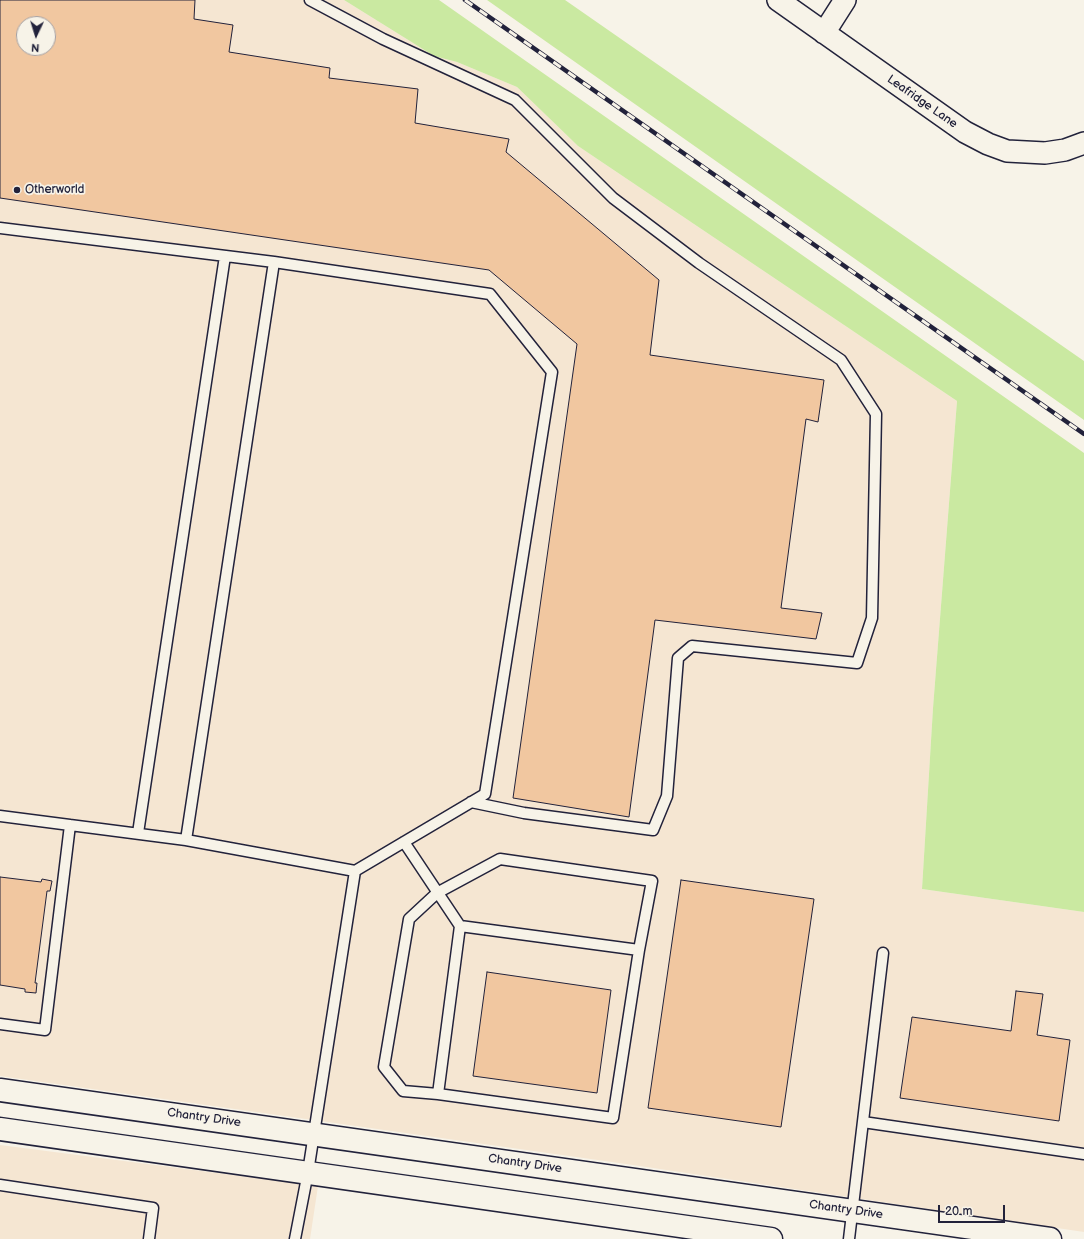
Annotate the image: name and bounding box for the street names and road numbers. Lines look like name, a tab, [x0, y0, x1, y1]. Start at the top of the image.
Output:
street label: Leafridge Lane	[884, 72, 960, 132]
street label: Chantry Drive	[166, 1106, 242, 1130]
street label: Chantry Drive	[487, 1152, 563, 1176]
street label: Chantry Drive	[808, 1198, 884, 1222]

